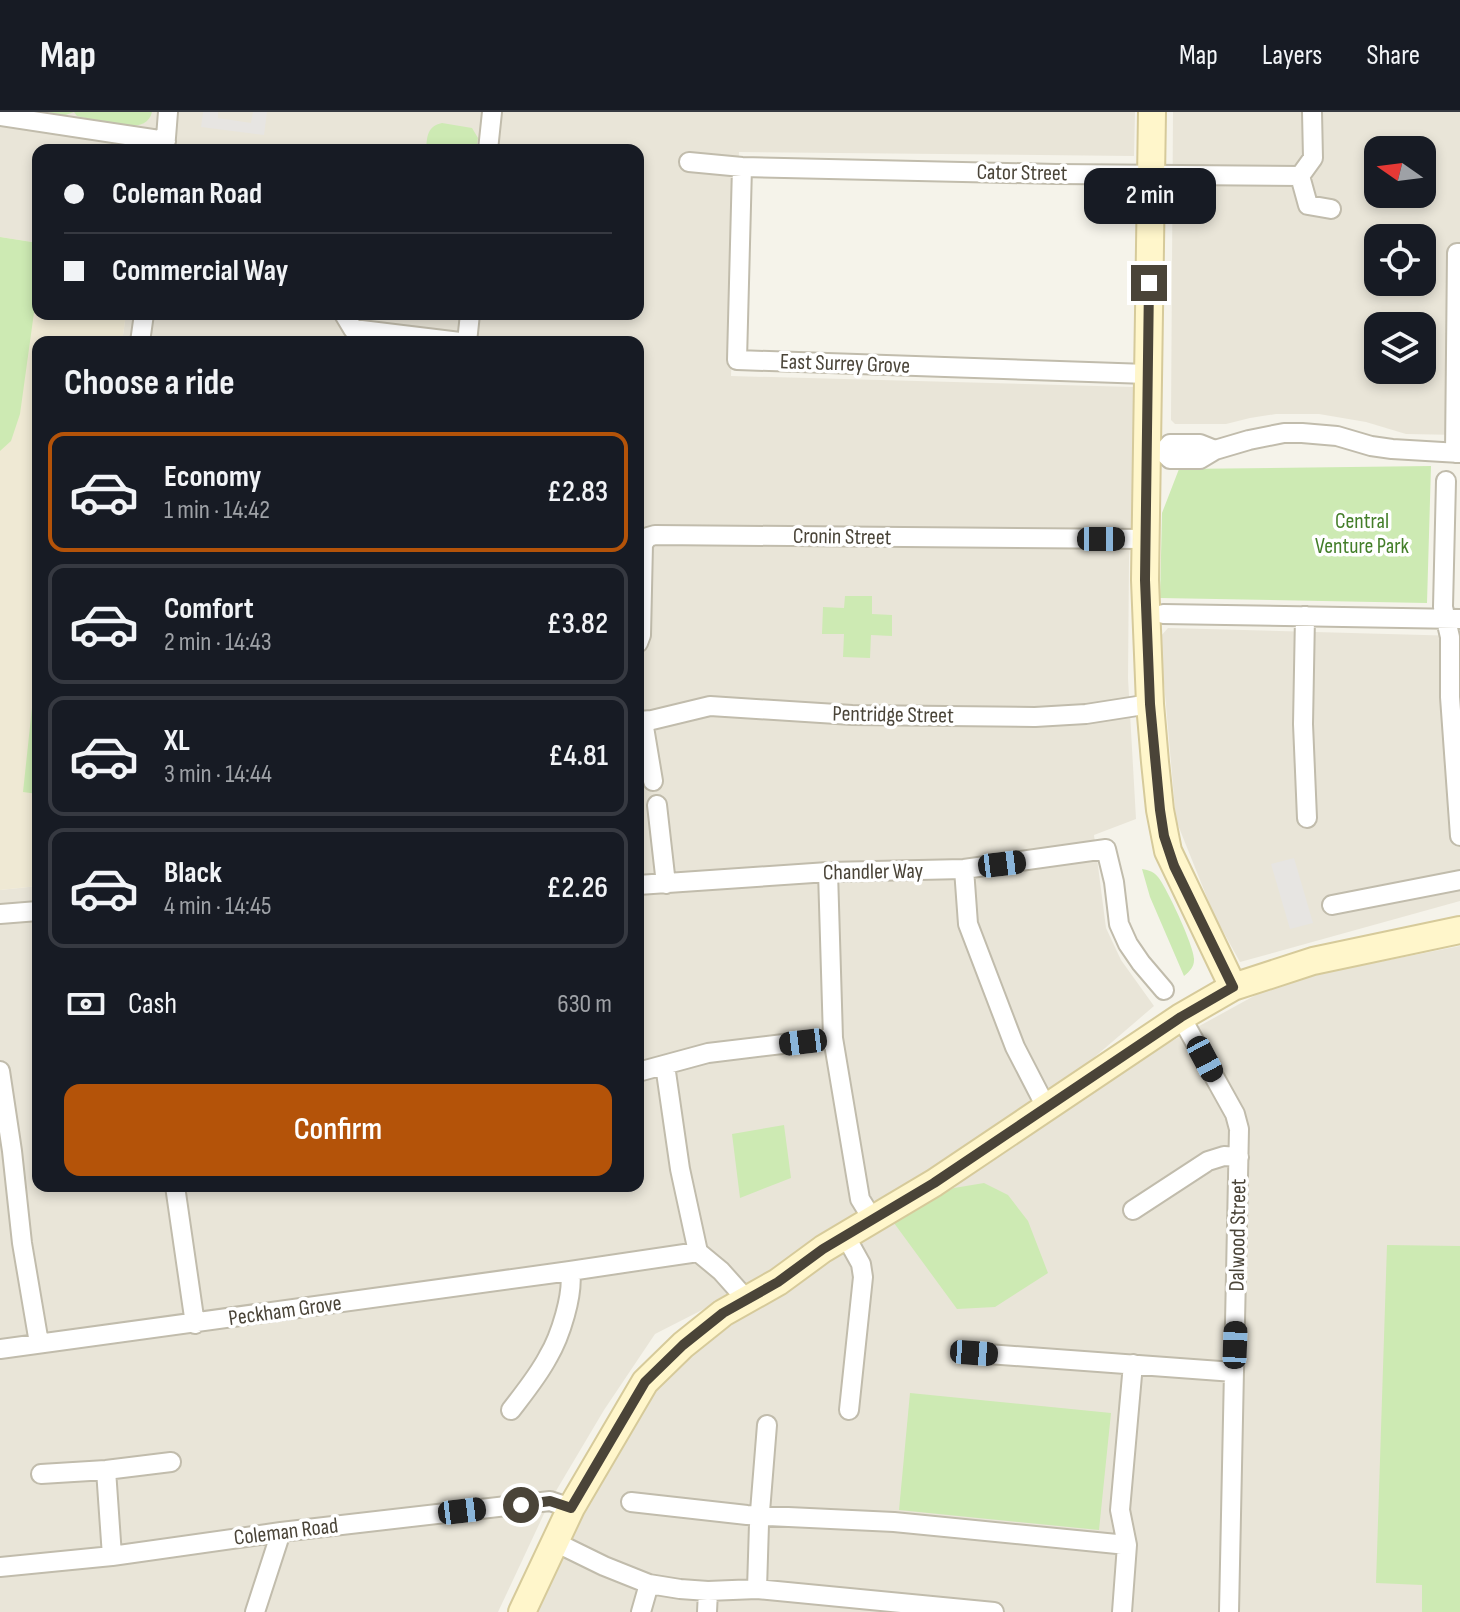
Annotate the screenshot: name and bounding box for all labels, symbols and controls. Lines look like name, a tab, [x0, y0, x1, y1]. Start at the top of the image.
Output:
text: Map	[40, 33, 96, 78]
text: Map	[1179, 39, 1218, 72]
text: Layers	[1262, 39, 1322, 72]
text: Share	[1366, 39, 1420, 72]
north arrow	[1364, 136, 1436, 208]
map controls	[1364, 136, 1436, 384]
street label: Cator Street	[976, 159, 1068, 187]
callout: 2 min	[1083, 167, 1215, 223]
text: Coleman Road	[112, 176, 262, 212]
text: 2 min	[1126, 180, 1174, 211]
button: locate	[1364, 224, 1436, 296]
text: Commercial Way	[112, 253, 288, 289]
route end	[1131, 265, 1167, 301]
button: layers	[1364, 312, 1436, 384]
street label: East Surrey Grove	[780, 348, 910, 380]
text: Choose a ride	[64, 362, 235, 405]
icon: car	[68, 456, 140, 528]
text: Economy	[164, 459, 261, 495]
text: £2.83	[547, 474, 608, 510]
text: 1 min · 14:42	[164, 495, 270, 526]
park label: Central Venture Park	[1315, 508, 1410, 560]
street label: Cronin Street	[793, 523, 892, 551]
car	[1077, 527, 1125, 551]
icon: car	[68, 588, 140, 660]
text: Comfort	[164, 591, 254, 627]
text: £3.82	[547, 606, 608, 642]
text: 2 min · 14:43	[164, 627, 272, 658]
street label: Pentridge Street	[832, 700, 954, 730]
icon: car	[68, 720, 140, 792]
text: XL	[164, 723, 190, 759]
text: £4.81	[548, 738, 608, 774]
text: 3 min · 14:44	[164, 759, 272, 790]
car	[977, 849, 1027, 879]
icon: car	[68, 852, 140, 924]
text: Black	[164, 855, 222, 891]
street label: Chandler Way	[823, 858, 924, 886]
text: £2.26	[546, 870, 608, 906]
text: 4 min · 14:45	[164, 891, 271, 922]
icon: cash	[64, 982, 108, 1026]
text: Cash	[128, 986, 177, 1022]
text: 630 m	[557, 989, 612, 1020]
car	[778, 1027, 828, 1057]
car	[1183, 1032, 1227, 1086]
button: Confirm	[64, 1084, 612, 1176]
street label: Dalwood Street	[1224, 1178, 1252, 1292]
street label: Peckham Grove	[227, 1290, 343, 1332]
car	[1222, 1321, 1248, 1369]
car	[949, 1339, 999, 1367]
route start	[503, 1487, 539, 1523]
car	[437, 1496, 487, 1526]
street label: Coleman Road	[232, 1512, 340, 1552]

